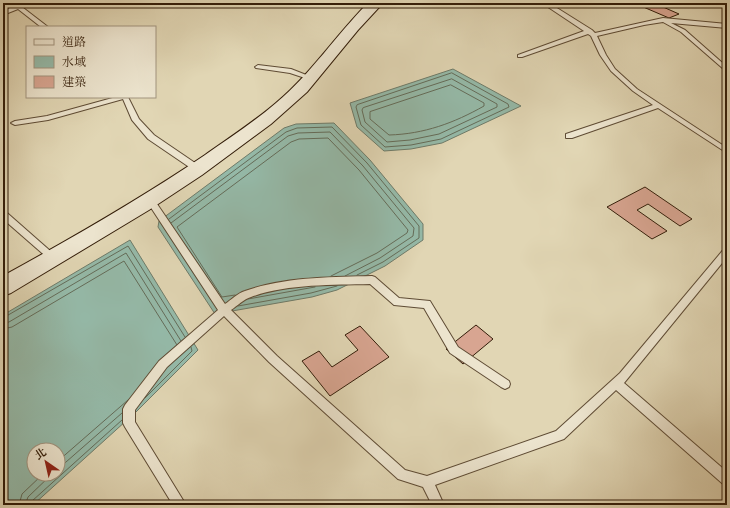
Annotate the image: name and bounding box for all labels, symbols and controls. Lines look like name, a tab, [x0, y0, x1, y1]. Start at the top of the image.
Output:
legend	[26, 26, 156, 98]
text: 道路	[62, 35, 86, 51]
text: 水域	[62, 55, 86, 71]
text: 建築	[62, 75, 86, 91]
north arrow	[26, 442, 66, 482]
text: 北	[32, 446, 50, 464]

